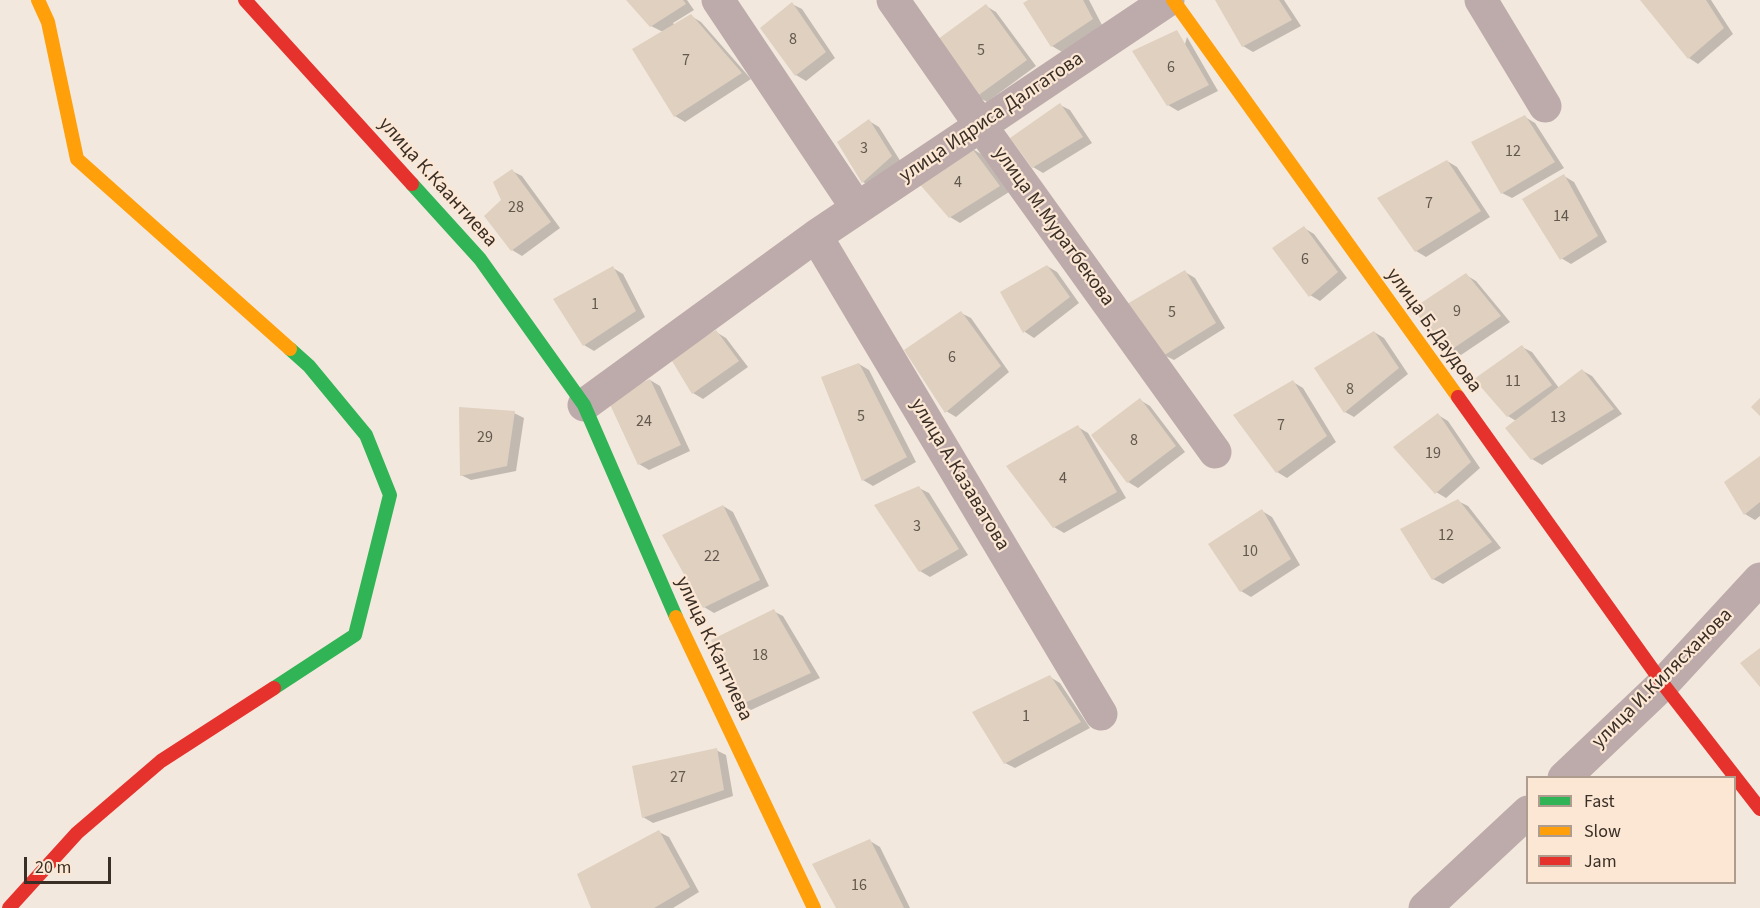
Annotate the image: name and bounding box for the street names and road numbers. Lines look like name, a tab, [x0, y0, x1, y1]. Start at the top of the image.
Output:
street label: улица Идриса Далгатова	[895, 47, 1089, 189]
street label: улица К.Каантиева	[372, 113, 502, 253]
street label: улица М.Муратбекова	[987, 143, 1119, 311]
street label: улица Б.Даудова	[1380, 264, 1486, 398]
street label: улица А.Казаватова	[904, 395, 1014, 555]
street label: улица К.Кантиева	[669, 573, 757, 725]
street label: улица И.Килясханова	[1588, 604, 1738, 754]

